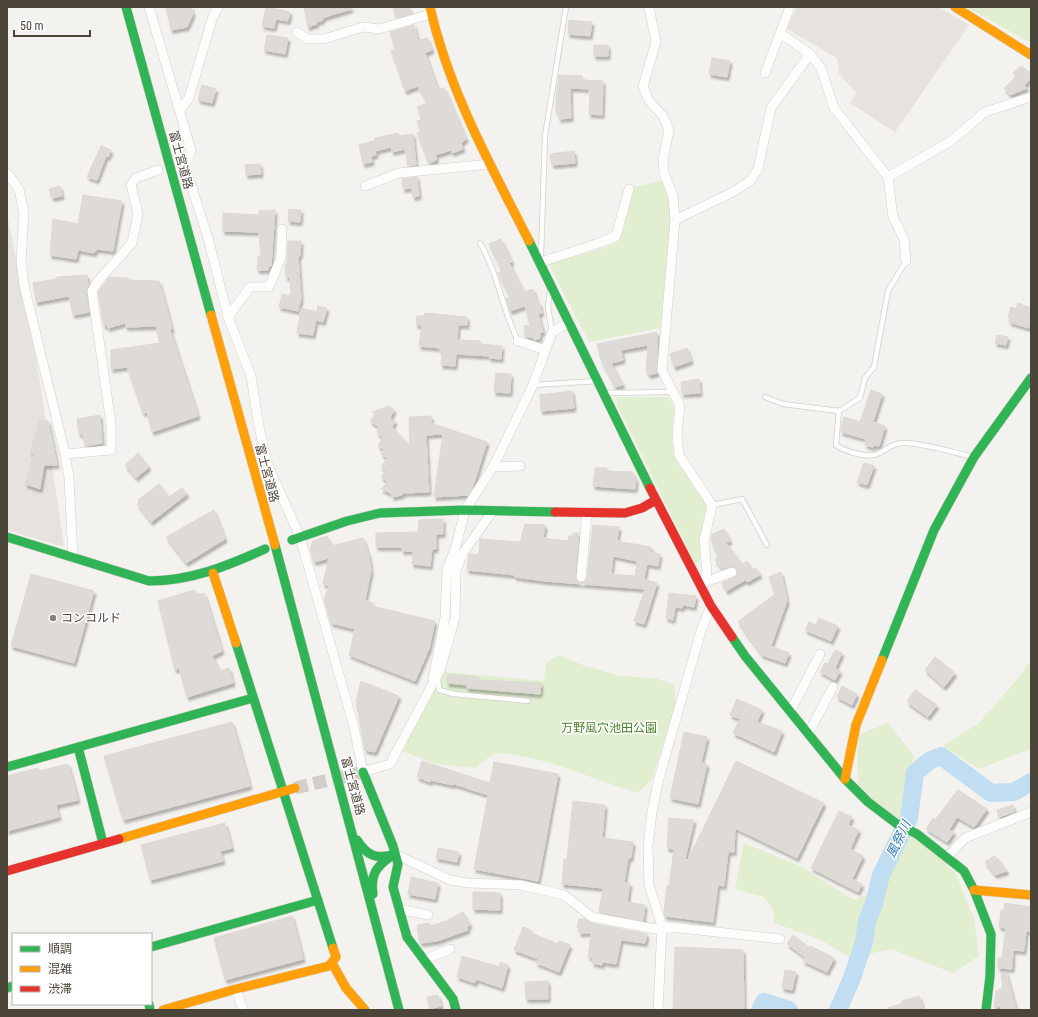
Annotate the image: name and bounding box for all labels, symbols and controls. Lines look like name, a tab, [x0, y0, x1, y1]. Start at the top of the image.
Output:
scale bar	[14, 12, 90, 38]
text: 50 m	[20, 19, 44, 33]
street label: 富士宮道路	[166, 129, 196, 191]
street label: 富士宮道路	[252, 442, 282, 504]
place label: コンコルド	[61, 611, 121, 625]
marker: コンコルド	[48, 613, 58, 623]
park label: 万野風穴池田公園	[561, 721, 657, 735]
street label: 富士宮道路	[338, 755, 368, 817]
water label: 風祭川	[883, 817, 915, 860]
legend	[12, 933, 152, 1005]
text: 順調	[48, 942, 72, 956]
text: 混雑	[48, 962, 72, 976]
text: 渋滞	[48, 982, 72, 996]

